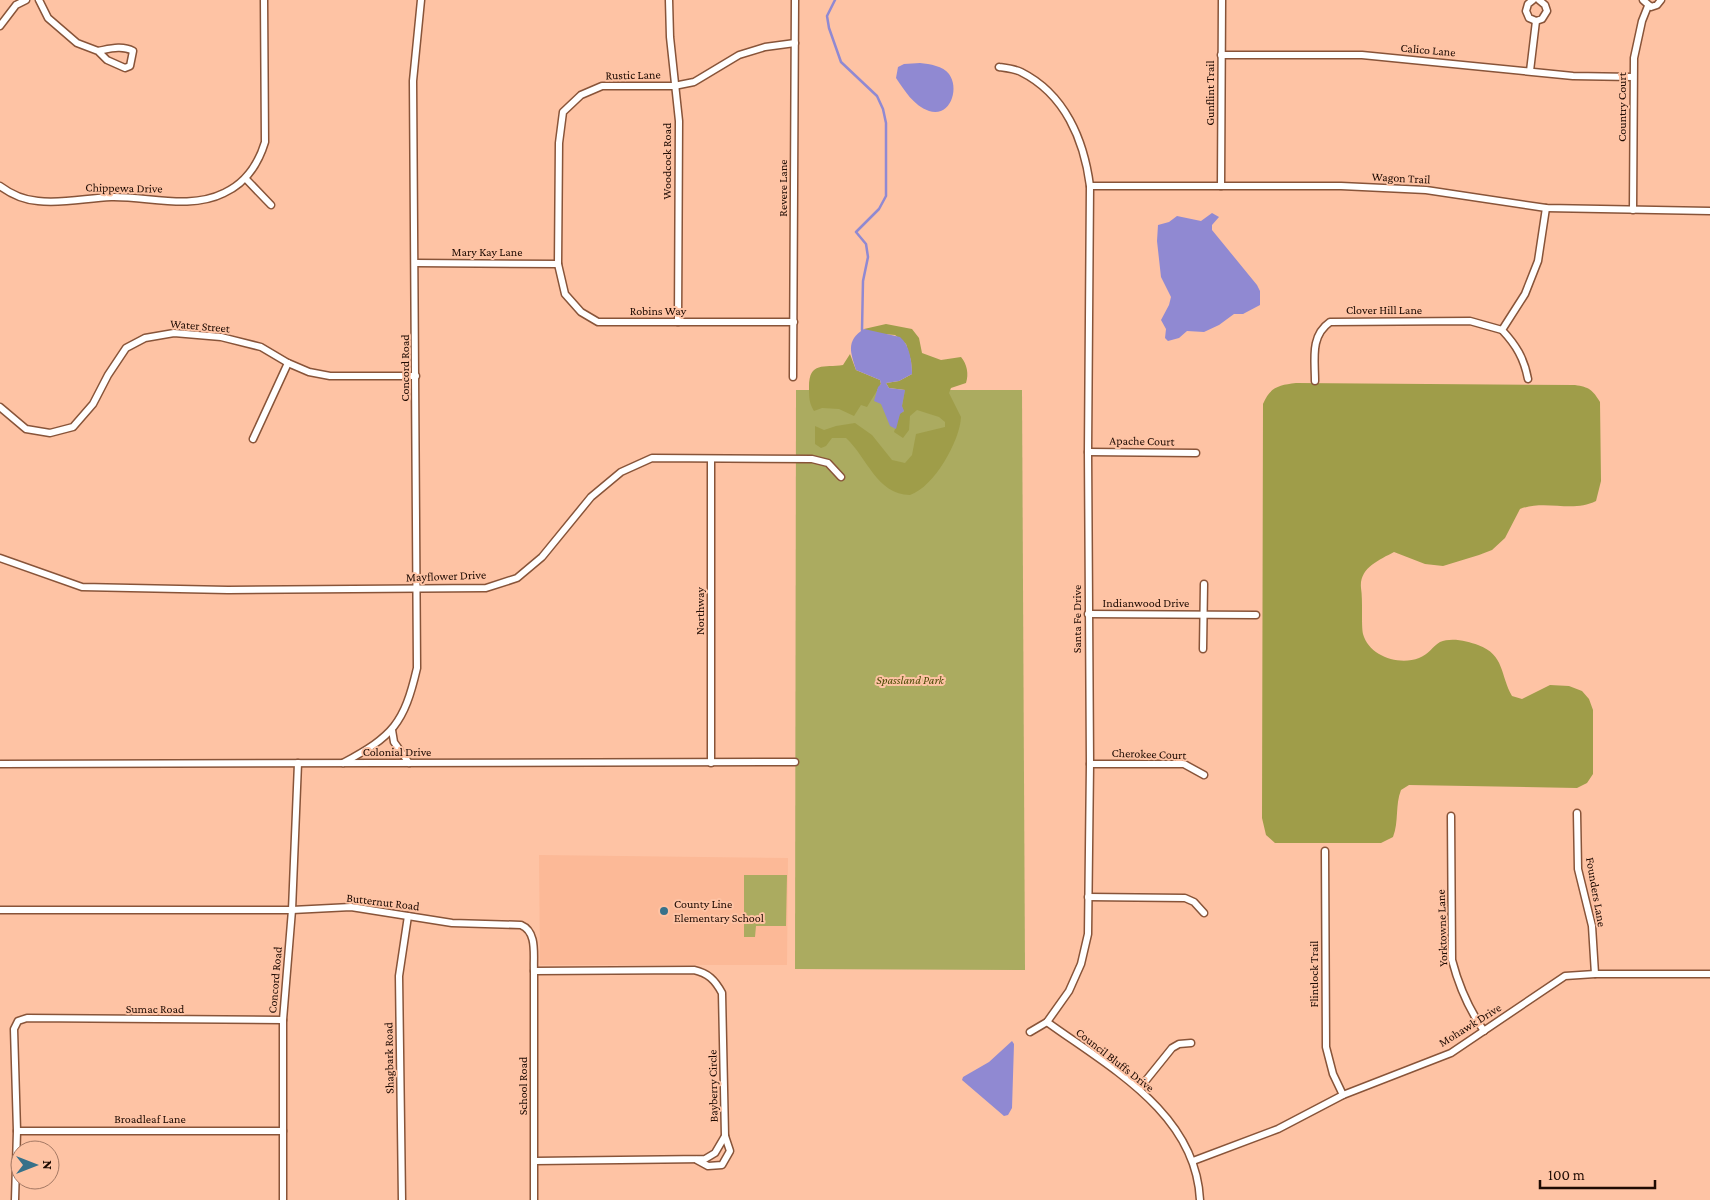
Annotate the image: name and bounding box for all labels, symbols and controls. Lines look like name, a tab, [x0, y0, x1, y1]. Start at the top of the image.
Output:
street label: Calico Lane	[1400, 41, 1456, 59]
street label: Gunflint Trail	[1203, 60, 1217, 126]
street label: Rustic Lane	[605, 68, 661, 82]
street label: Country Court	[1615, 71, 1629, 142]
street label: Woodcock Road	[660, 122, 674, 199]
street label: Revere Lane	[776, 159, 790, 217]
street label: Wagon Trail	[1371, 169, 1431, 187]
street label: Chippewa Drive	[85, 180, 163, 196]
street label: Mary Kay Lane	[452, 245, 522, 259]
street label: Clover Hill Lane	[1346, 303, 1422, 317]
street label: Robins Way	[630, 304, 687, 318]
street label: Water Street	[170, 316, 231, 336]
street label: Concord Road	[398, 334, 412, 402]
street label: Apache Court	[1109, 433, 1176, 449]
street label: Mayflower Drive	[406, 568, 486, 584]
street label: Santa Fe Drive	[1070, 585, 1084, 653]
street label: Northway	[693, 586, 707, 635]
street label: Indianwood Drive	[1103, 596, 1189, 610]
park label: Spassland Park	[876, 673, 945, 687]
street label: Colonial Drive	[363, 745, 431, 759]
street label: Cherokee Court	[1111, 746, 1188, 762]
street label: Founders Lane	[1583, 856, 1609, 928]
street label: Yorktowne Lane	[1434, 889, 1450, 967]
street label: Butternut Road	[346, 891, 421, 914]
place label: County Line Elementary School	[674, 897, 764, 925]
marker: County Line Elementary School	[658, 905, 670, 917]
street label: Flintlock Trail	[1307, 940, 1321, 1008]
street label: Concord Road	[265, 945, 285, 1014]
street label: Mohawk Drive	[1436, 1000, 1504, 1050]
street label: Sumac Road	[126, 1002, 185, 1016]
street label: Shagbark Road	[381, 1021, 397, 1094]
street label: Council Bluffs Drive	[1073, 1025, 1157, 1095]
street label: Bayberry Circle	[705, 1049, 721, 1123]
street label: School Road	[516, 1056, 530, 1115]
street label: Broadleaf Lane	[114, 1112, 186, 1126]
north arrow	[10, 1140, 60, 1190]
scale bar	[1540, 1158, 1655, 1190]
text: N	[40, 1160, 56, 1170]
text: 100 m	[1548, 1167, 1585, 1183]

